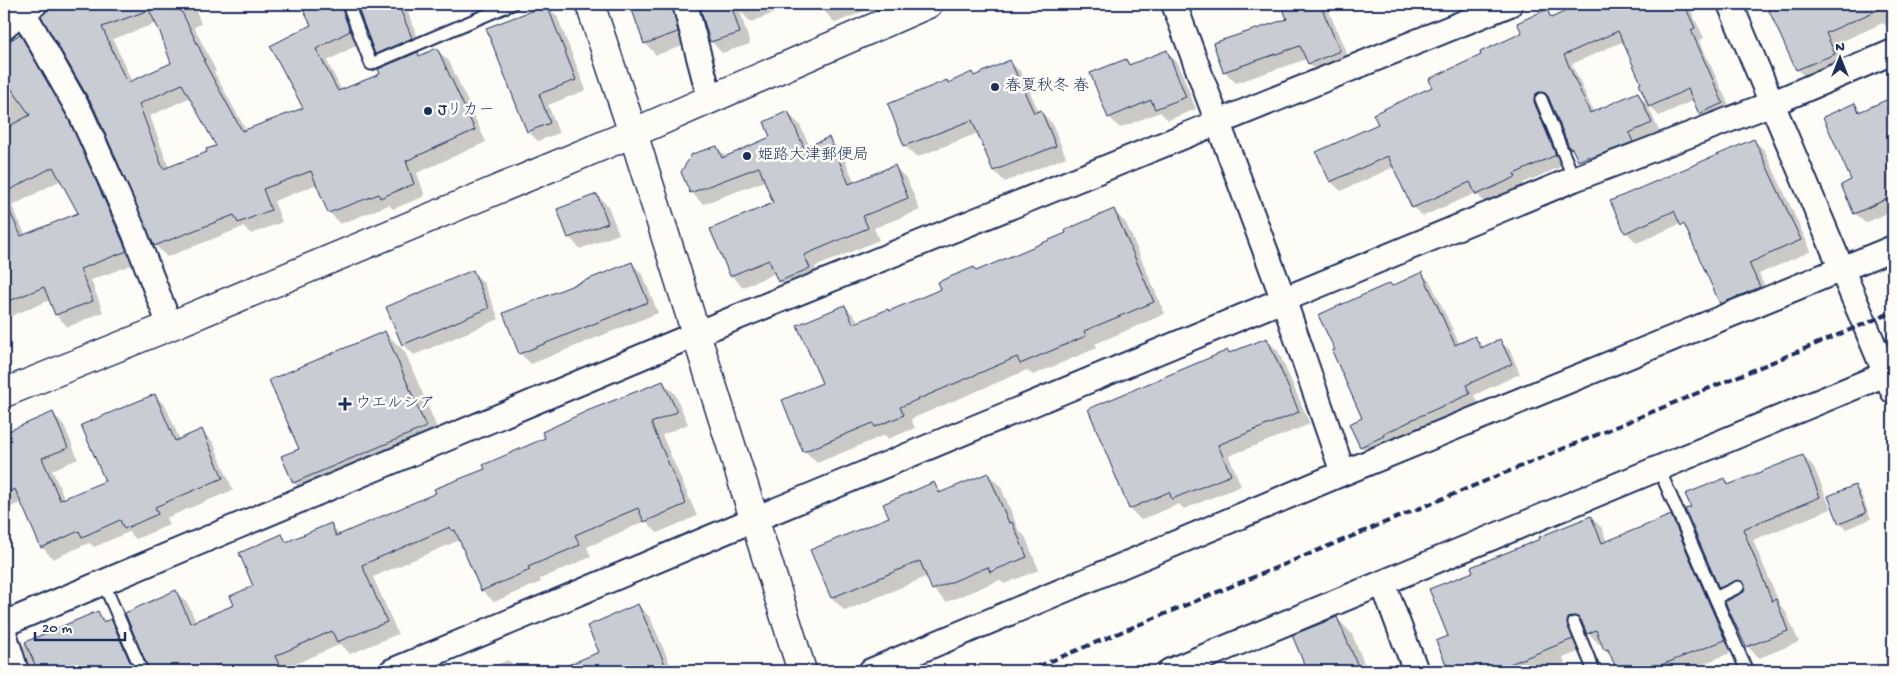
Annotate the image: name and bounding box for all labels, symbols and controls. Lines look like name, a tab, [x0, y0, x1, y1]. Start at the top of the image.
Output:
north arrow	[1814, 32, 1864, 82]
text: N	[1835, 39, 1845, 56]
place label: 春夏秋冬 春	[1005, 76, 1089, 97]
marker: 春夏秋冬 春	[989, 81, 1001, 93]
place label: Jリカー	[438, 101, 494, 121]
marker: Jリカー	[422, 105, 434, 117]
place label: 姫路大津郵便局	[757, 145, 869, 166]
marker: 姫路大津郵便局	[741, 150, 753, 162]
place label: ウエルシア	[355, 395, 435, 414]
marker: ウエルシア	[339, 398, 351, 410]
scale bar	[35, 610, 125, 642]
text: 20 m	[42, 620, 72, 638]

